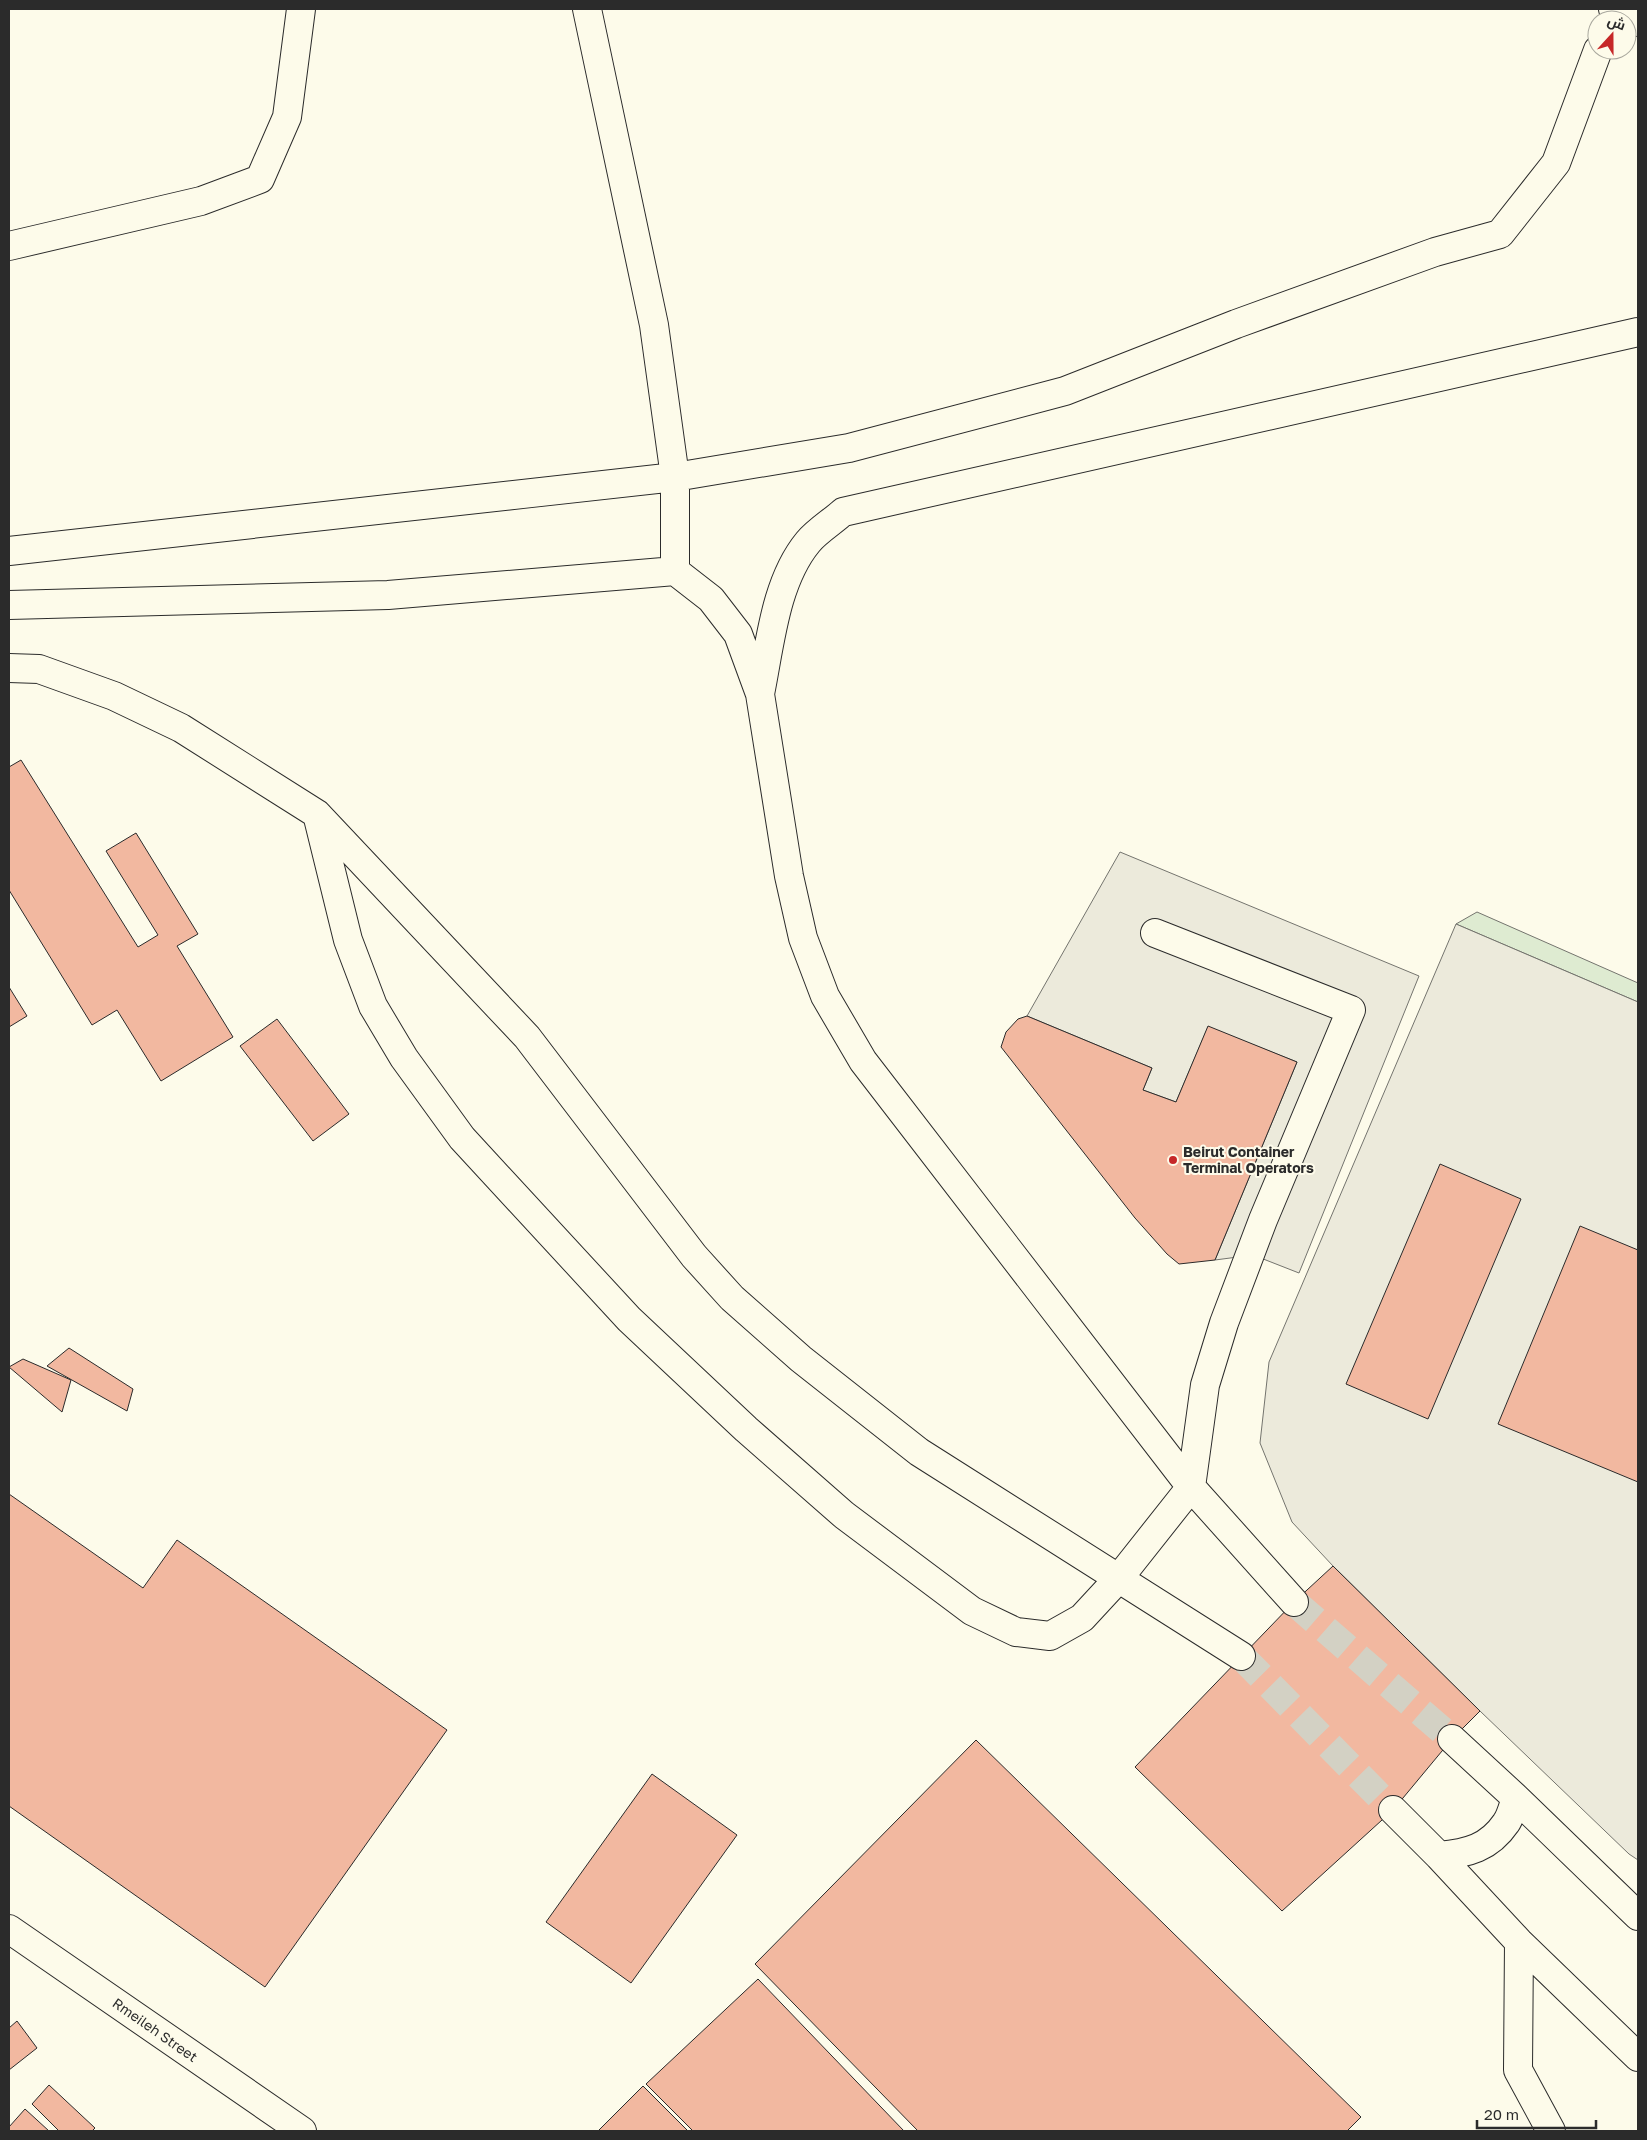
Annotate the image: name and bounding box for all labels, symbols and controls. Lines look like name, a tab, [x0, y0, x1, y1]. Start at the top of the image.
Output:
north arrow	[1587, 10, 1637, 60]
text: ش	[1605, 11, 1628, 34]
place label: Beirut Container Terminal Operators	[1183, 1143, 1314, 1176]
marker: Beirut Container Terminal Operators	[1167, 1154, 1179, 1166]
street label: Rmeileh Street	[110, 1994, 201, 2065]
scale bar	[1477, 2098, 1596, 2130]
text: 20 m	[1484, 2105, 1519, 2123]

